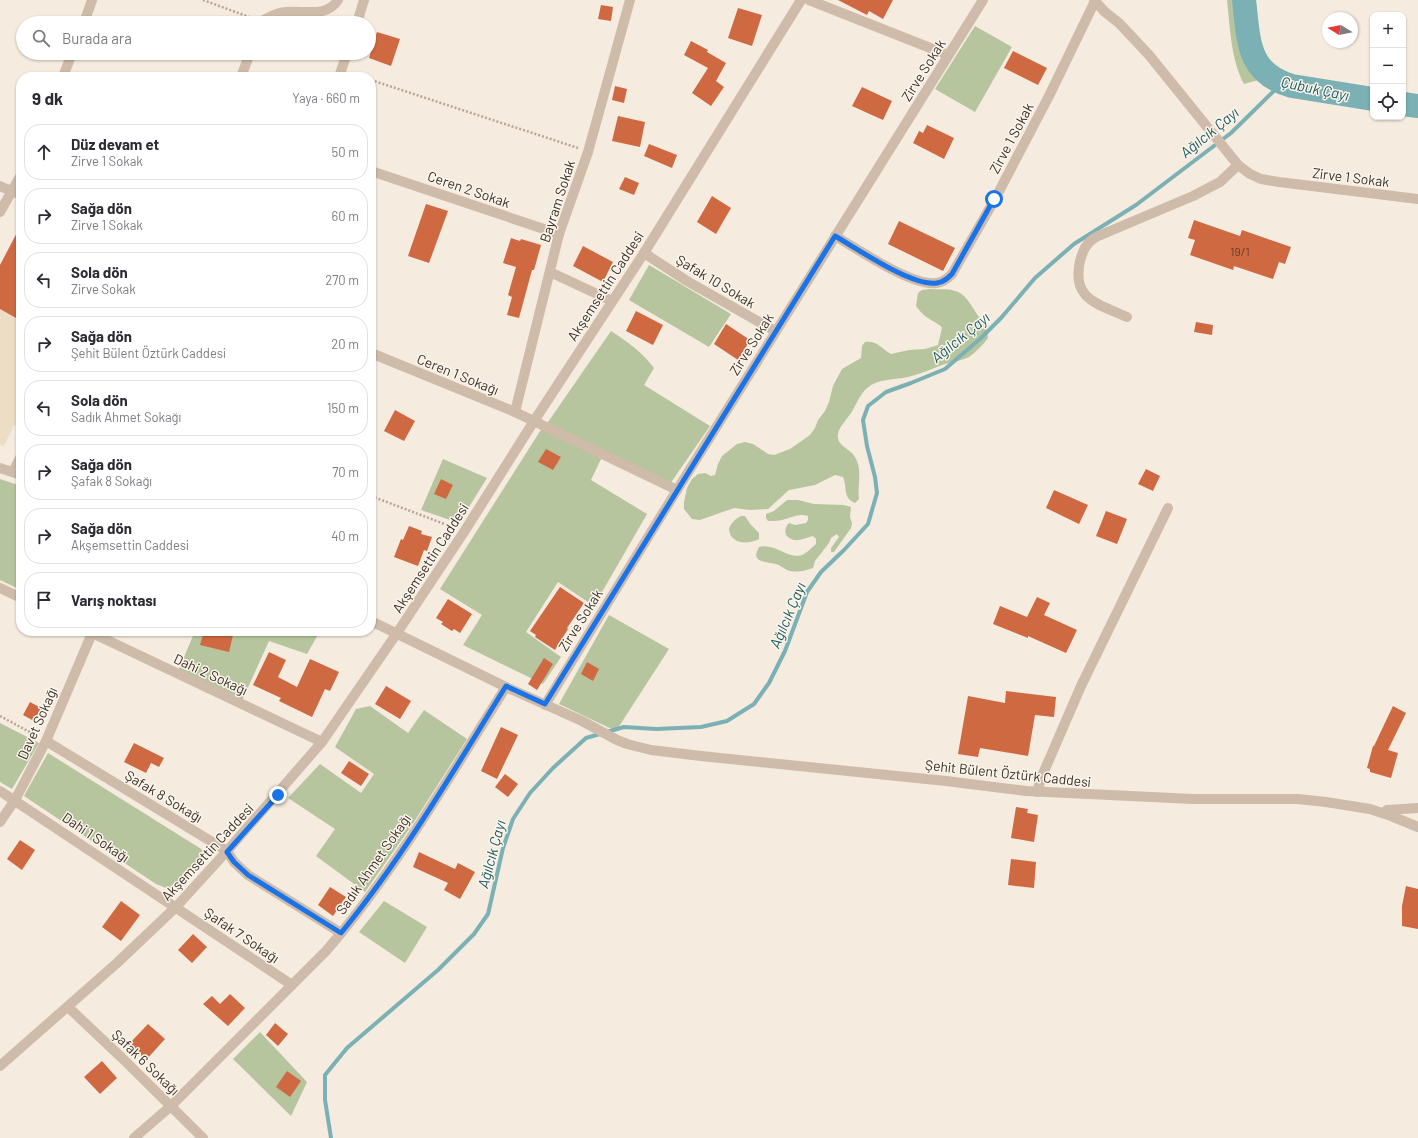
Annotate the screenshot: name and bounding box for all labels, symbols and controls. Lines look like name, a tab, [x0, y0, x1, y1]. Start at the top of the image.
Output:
north arrow	[1322, 12, 1358, 48]
map controls	[1370, 12, 1406, 120]
button: +	[1370, 12, 1406, 48]
search box	[16, 16, 376, 60]
icon: search	[30, 27, 52, 49]
text: Burada ara	[62, 29, 132, 47]
street label: Zirve Sokak	[897, 36, 949, 104]
button: −	[1370, 48, 1406, 84]
water label: Çubuk Çayı	[1279, 72, 1351, 104]
button: locate	[1370, 84, 1406, 120]
text: 9 dk	[32, 88, 63, 108]
text: Yaya · 660 m	[292, 90, 360, 106]
street label: Zirve 1 Sokak	[985, 100, 1037, 176]
water label: Ağılcık Çayı	[1176, 103, 1242, 161]
text: Düz devam et	[71, 135, 159, 153]
icon: ahead	[33, 141, 55, 163]
text: 50 m	[332, 144, 359, 160]
text: Zirve 1 Sokak	[71, 153, 143, 169]
street label: Bayram Sokak	[536, 158, 578, 244]
street label: Zirve 1 Sokak	[1312, 164, 1390, 190]
street label: Ceren 2 Sokak	[426, 167, 512, 211]
route start	[985, 190, 1003, 208]
text: Sağa dön	[71, 199, 132, 217]
icon: right	[33, 205, 55, 227]
text: 60 m	[332, 208, 359, 224]
text: Zirve 1 Sokak	[71, 217, 143, 233]
street label: Akşemsettin Caddesi	[563, 228, 647, 344]
house number: 19/1	[1230, 244, 1250, 258]
street label: Şafak 10 Sokak	[673, 251, 759, 311]
text: Sola dön	[71, 263, 128, 281]
icon: left	[33, 269, 55, 291]
text: 270 m	[325, 272, 359, 288]
text: Zirve Sokak	[71, 281, 136, 297]
water label: Ağılcık Çayı	[927, 308, 993, 366]
street label: Zirve Sokak	[725, 310, 777, 378]
text: Sağa dön	[71, 327, 132, 345]
icon: right	[33, 333, 55, 355]
text: 20 m	[331, 336, 359, 352]
text: Şehit Bülent Öztürk Caddesi	[71, 345, 226, 361]
street label: Ceren 1 Sokağı	[415, 350, 501, 398]
text: Sola dön	[71, 391, 128, 409]
icon: left	[33, 397, 55, 419]
text: 150 m	[327, 400, 359, 416]
text: Sadık Ahmet Sokağı	[71, 409, 181, 425]
text: Sağa dön	[71, 455, 132, 473]
icon: right	[33, 461, 55, 483]
text: 70 m	[332, 464, 359, 480]
text: Şafak 8 Sokağı	[71, 473, 152, 489]
street label: Akşemsettin Caddesi	[388, 500, 472, 616]
text: Sağa dön	[71, 519, 132, 537]
icon: right	[33, 525, 55, 547]
text: 40 m	[331, 528, 359, 544]
text: Akşemsettin Caddesi	[71, 537, 189, 553]
water label: Ağılcık Çayı	[765, 579, 809, 651]
street label: Zirve Sokak	[554, 586, 606, 654]
icon: arrive	[33, 589, 55, 611]
text: Varış noktası	[71, 591, 156, 609]
street label: Dahi 2 Sokağı	[171, 649, 251, 699]
street label: Davet Sokağı	[13, 684, 61, 762]
street label: Şehit Bülent Öztürk Caddesi	[924, 756, 1092, 790]
street label: Şafak 8 Sokağı	[122, 766, 206, 826]
route end	[269, 786, 287, 804]
street label: Akşemsettin Caddesi	[158, 800, 256, 904]
street label: Dahi 1 Sokağı	[59, 808, 133, 866]
street label: Sadık Ahmet Sokağı	[332, 810, 414, 918]
water label: Ağılcık Çayı	[473, 818, 509, 890]
street label: Şafak 7 Sokağı	[201, 904, 283, 966]
street label: Şafak 6 Sokağı	[109, 1026, 183, 1098]

